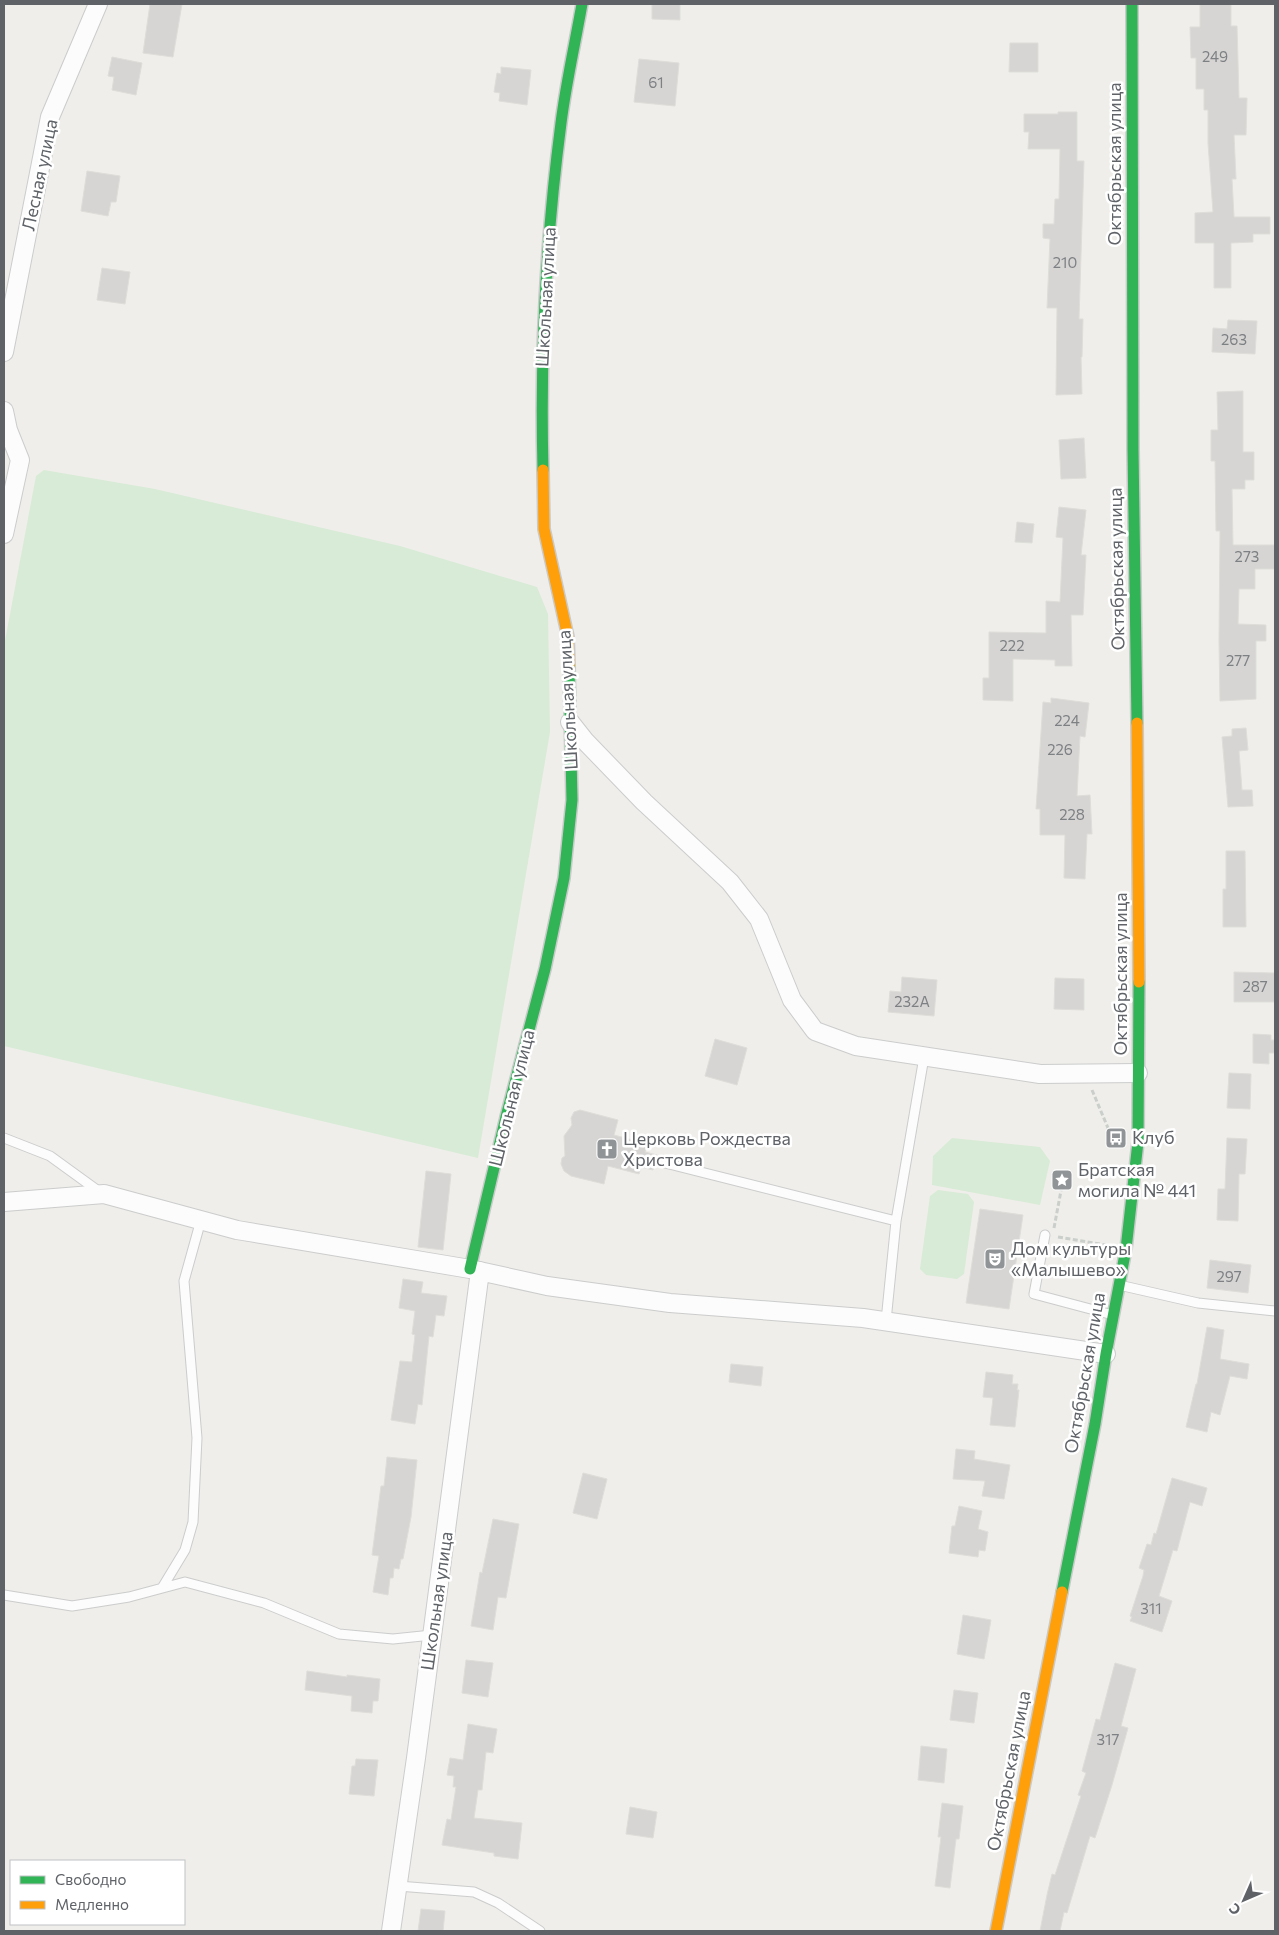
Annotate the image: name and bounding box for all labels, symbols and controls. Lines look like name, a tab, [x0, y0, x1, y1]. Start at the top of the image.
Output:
house number: 249	[1202, 47, 1228, 65]
house number: 61	[648, 73, 664, 91]
street label: Октябрьская улица	[1103, 83, 1125, 245]
street label: Лесная улица	[16, 117, 62, 233]
street label: Школьная улица	[530, 226, 560, 367]
house number: 210	[1053, 253, 1077, 271]
house number: 263	[1221, 330, 1247, 348]
street label: Октябрьская улица	[1104, 487, 1128, 651]
house number: 273	[1235, 547, 1259, 565]
street label: Школьная улица	[552, 630, 582, 771]
house number: 222	[1000, 636, 1024, 654]
house number: 277	[1226, 651, 1250, 669]
house number: 224	[1054, 711, 1080, 729]
house number: 226	[1047, 740, 1073, 758]
house number: 228	[1059, 805, 1085, 823]
street label: Октябрьская улица	[1109, 893, 1131, 1055]
house number: 287	[1242, 977, 1268, 995]
house number: 232А	[894, 992, 930, 1010]
street label: Школьная улица	[483, 1027, 539, 1168]
bus stop icon: Клуб	[1104, 1126, 1128, 1150]
place label: Клуб	[1132, 1126, 1175, 1148]
place label: Церковь Рождества Христова	[623, 1127, 791, 1170]
church icon: Церковь Рождества Христова	[595, 1137, 619, 1161]
place label: Братская могила № 441	[1078, 1158, 1196, 1201]
place icon: Братская могила № 441	[1050, 1168, 1074, 1192]
place label: Дом культуры «Малышево»	[1011, 1237, 1131, 1280]
theatre icon: Дом культуры «Малышево»	[983, 1247, 1007, 1271]
house number: 297	[1216, 1267, 1242, 1285]
street label: Октябрьская улица	[1059, 1291, 1109, 1455]
street label: Школьная улица	[415, 1530, 457, 1672]
house number: 311	[1140, 1599, 1162, 1617]
street label: Октябрьская улица	[982, 1689, 1034, 1853]
house number: 317	[1097, 1730, 1120, 1748]
legend	[10, 1860, 185, 1925]
text: Свободно	[55, 1870, 126, 1888]
north arrow	[1219, 1875, 1269, 1925]
text: Медленно	[55, 1895, 129, 1913]
text: С	[1225, 1900, 1244, 1919]

